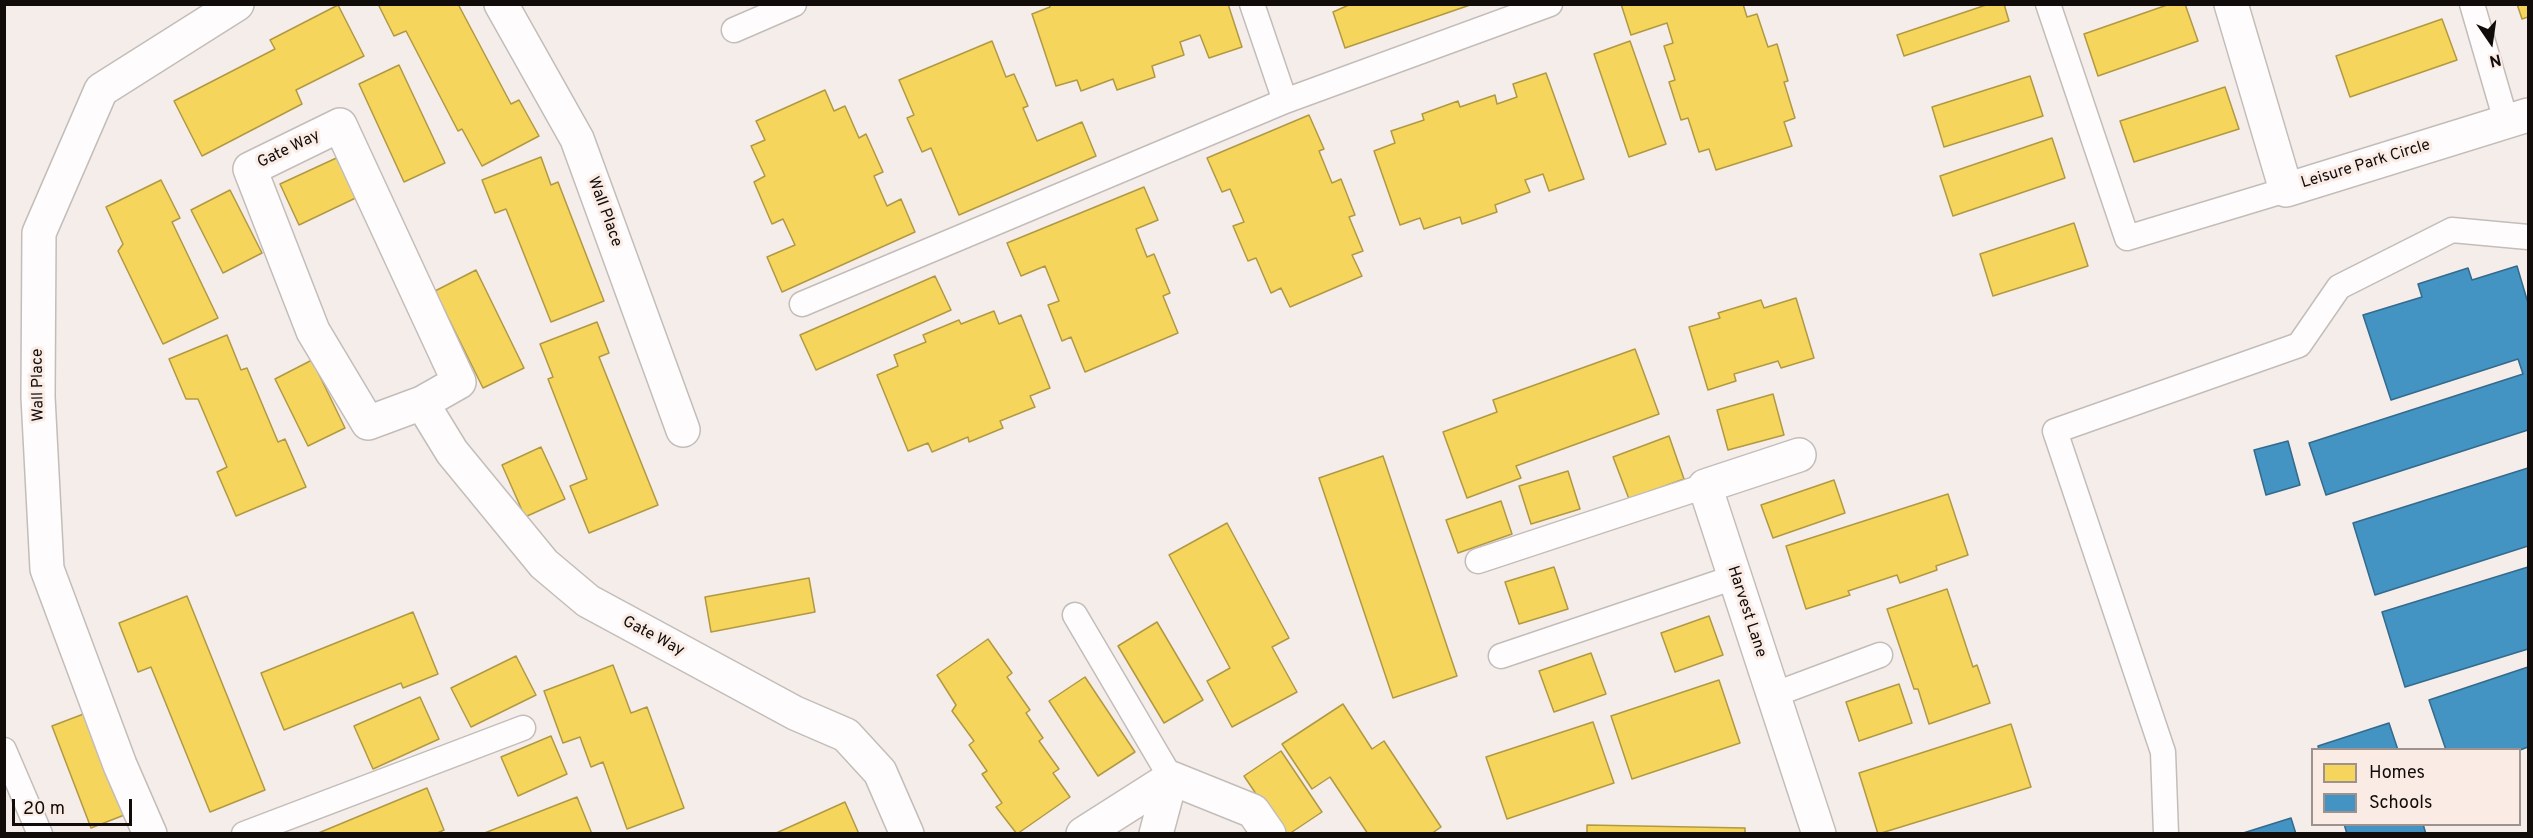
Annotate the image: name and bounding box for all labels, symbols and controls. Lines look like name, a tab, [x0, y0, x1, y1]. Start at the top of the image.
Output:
north arrow	[2461, 12, 2521, 72]
text: N	[2487, 49, 2503, 71]
street label: Gate Way	[255, 127, 323, 173]
street label: Leisure Park Circle	[2299, 136, 2433, 194]
street label: Wall Place	[582, 174, 626, 250]
street label: Wall Place	[29, 348, 49, 422]
street label: Harvest Lane	[1722, 564, 1770, 660]
street label: Gate Way	[619, 613, 687, 661]
legend	[2311, 748, 2521, 826]
text: Homes	[2369, 762, 2425, 785]
scale bar	[15, 787, 135, 825]
text: Schools	[2369, 792, 2432, 815]
text: 20 m	[23, 798, 65, 821]

